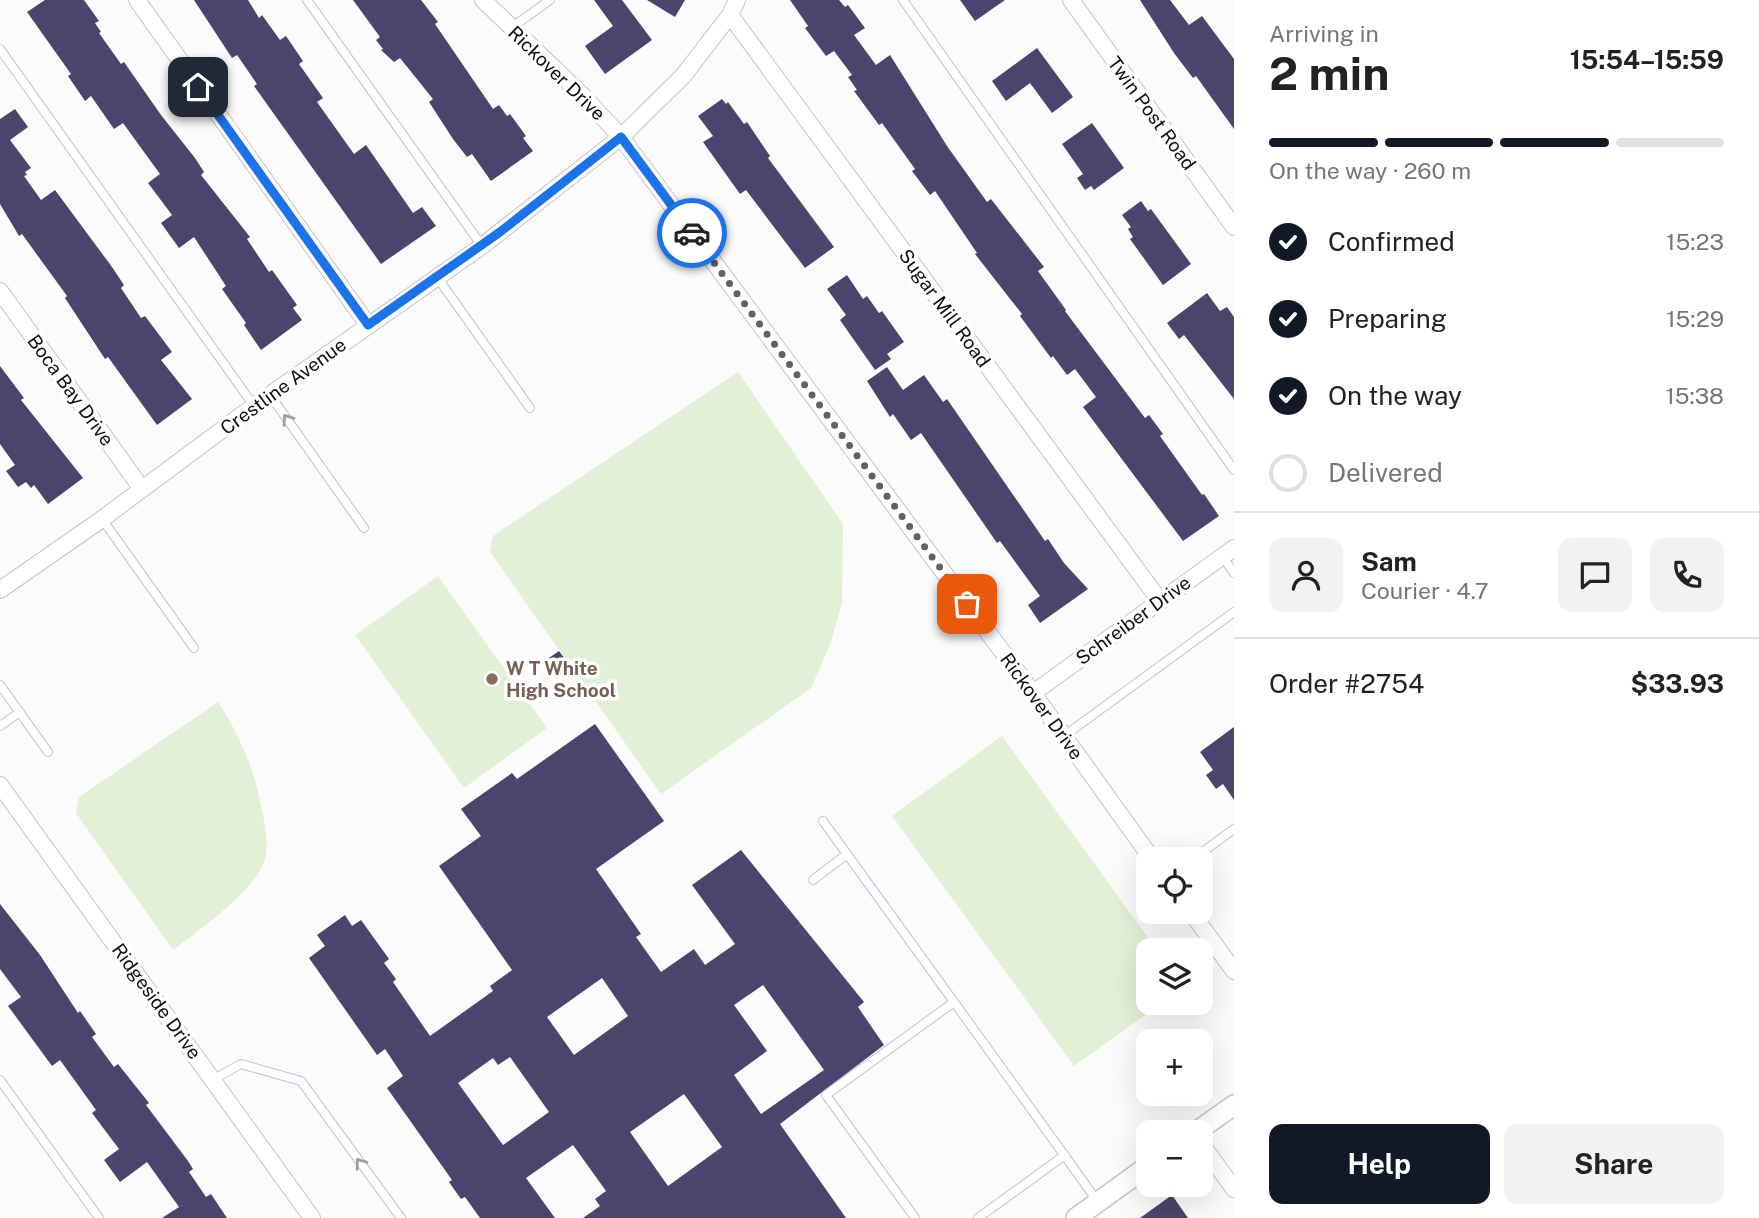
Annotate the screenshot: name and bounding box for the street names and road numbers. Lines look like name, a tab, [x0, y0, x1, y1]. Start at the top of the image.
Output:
street label: Rickover Drive	[504, 21, 610, 125]
street label: Twin Post Road	[1104, 52, 1200, 174]
street label: Sugar Mill Road	[895, 245, 995, 371]
street label: Boca Bay Drive	[23, 330, 119, 450]
street label: Crestline Avenue	[216, 333, 350, 439]
street label: Schreiber Drive	[1071, 571, 1195, 669]
street label: Rickover Drive	[996, 649, 1088, 763]
street label: Ridgeside Drive	[108, 939, 206, 1063]

